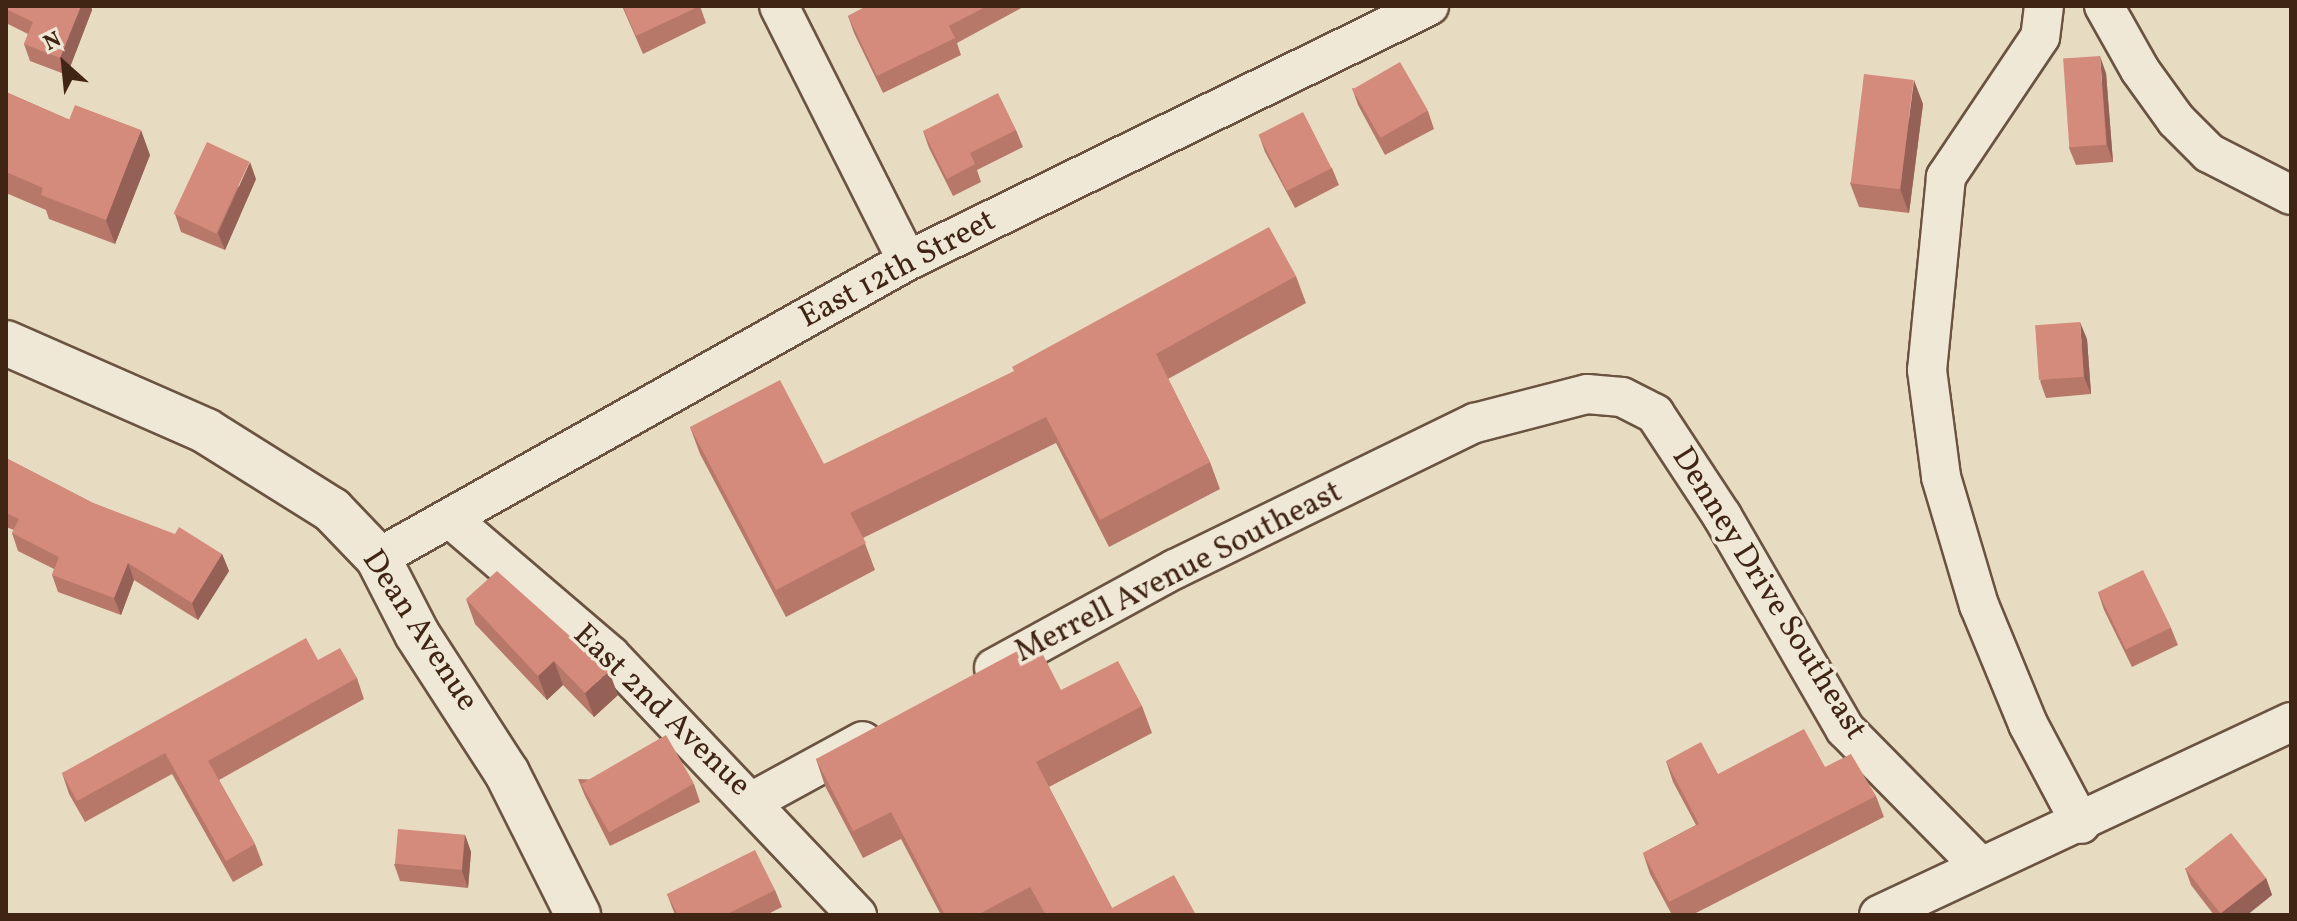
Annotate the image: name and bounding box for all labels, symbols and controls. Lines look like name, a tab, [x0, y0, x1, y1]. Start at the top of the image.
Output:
north arrow	[24, 24, 104, 104]
text: N	[39, 25, 67, 60]
street label: East 12th Street	[793, 202, 1003, 338]
street label: Denney Drive Southeast	[1662, 440, 1874, 748]
street label: Merrell Avenue Southeast	[1009, 474, 1349, 672]
street label: Dean Avenue	[353, 543, 485, 719]
street label: East 2nd Avenue	[564, 617, 758, 805]

